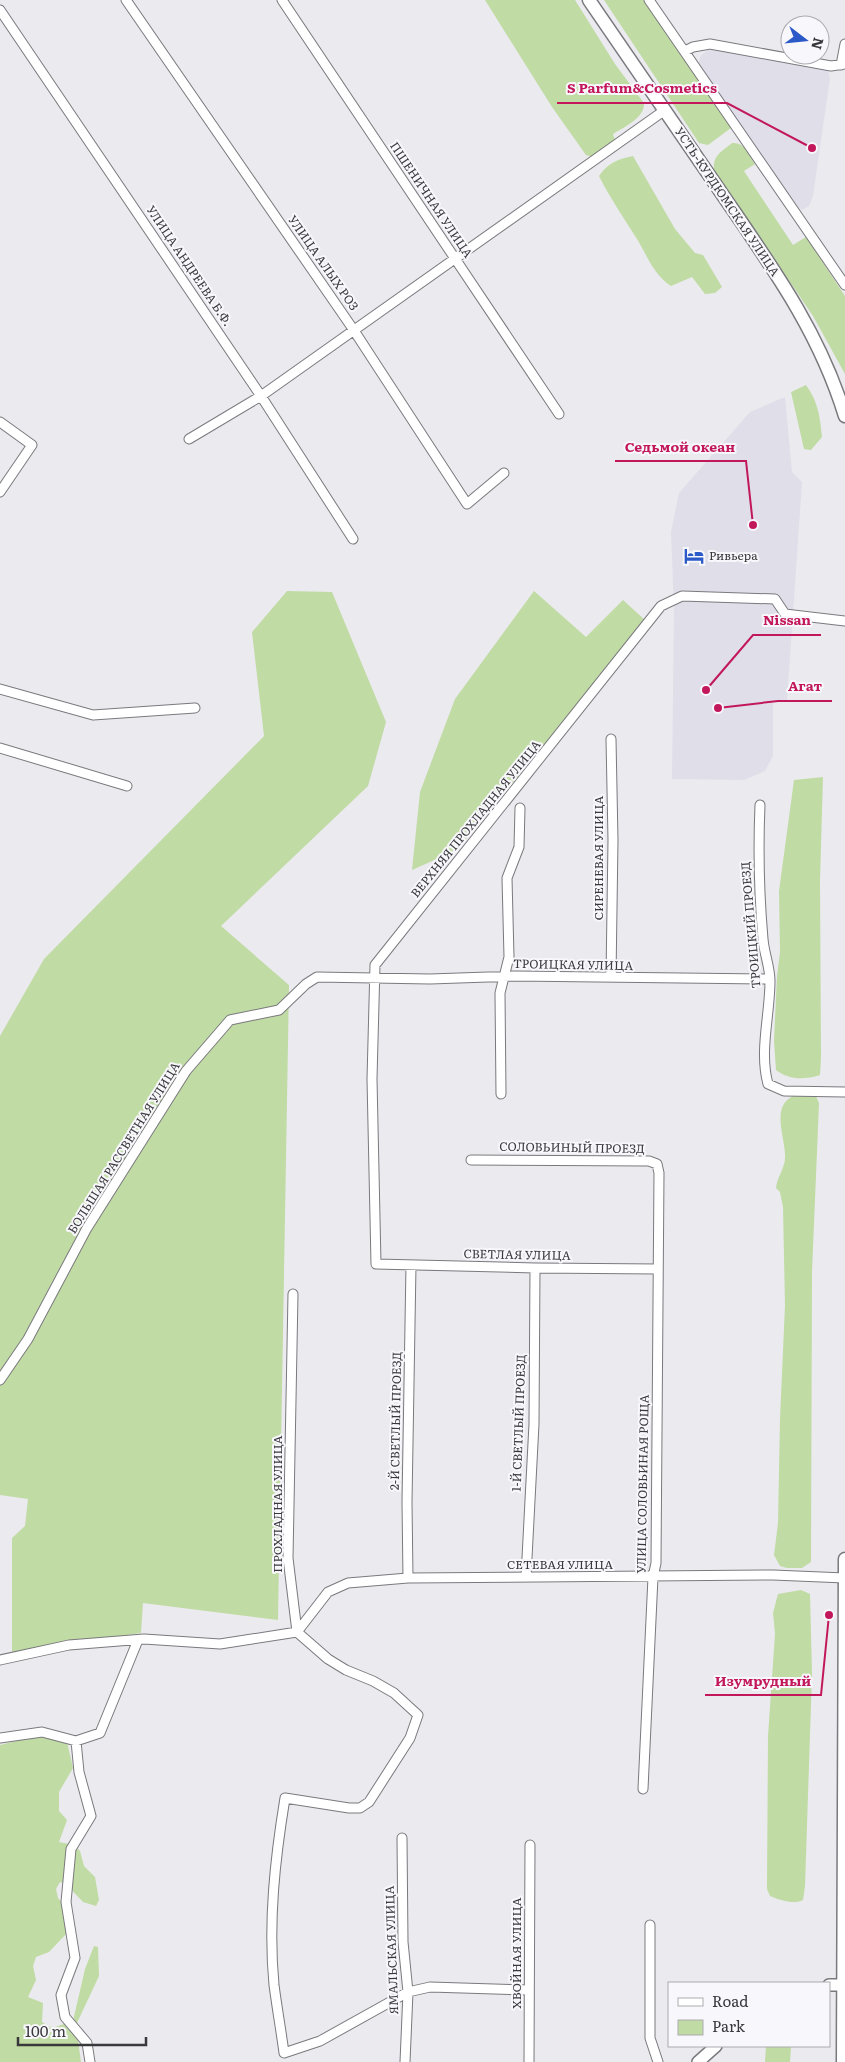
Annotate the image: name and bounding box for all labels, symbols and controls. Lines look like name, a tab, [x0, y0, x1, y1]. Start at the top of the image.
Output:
north arrow	[780, 15, 830, 65]
text: N	[807, 35, 830, 53]
callout: S Parfum&Cosmetics	[557, 74, 727, 103]
text: S Parfum&Cosmetics	[567, 77, 717, 97]
street label: УСТЬ-КУРДЮМСКАЯ УЛИЦА	[671, 123, 785, 280]
street label: ПШЕНИЧНАЯ УЛИЦА	[386, 138, 478, 261]
street label: УЛИЦА АНДРЕЕВА Б.Ф.	[143, 201, 237, 329]
street label: УЛИЦА АЛЫХ РОЗ	[284, 211, 363, 314]
callout: Седьмой океан	[615, 432, 746, 461]
text: Седьмой океан	[625, 436, 735, 456]
hotel icon: Ривьера	[683, 545, 705, 567]
place label: Ривьера	[709, 546, 758, 564]
callout: Nissan	[753, 606, 821, 635]
text: Nissan	[763, 609, 811, 629]
callout: Агат	[778, 672, 832, 701]
text: Агат	[788, 675, 822, 695]
street label: ВЕРХНЯЯ ПРОХЛАДНАЯ УЛИЦА	[406, 736, 545, 901]
street label: СИРЕНЕВАЯ УЛИЦА	[589, 796, 607, 920]
street label: ТРОИЦКИЙ ПРОЕЗД	[735, 861, 765, 989]
street label: ТРОИЦКАЯ УЛИЦА	[513, 954, 633, 974]
street label: БОЛЬШАЯ РАССВЕТНАЯ УЛИЦА	[63, 1058, 184, 1237]
street label: СОЛОВЬИНЫЙ ПРОЕЗД	[499, 1137, 645, 1157]
street label: СВЕТЛАЯ УЛИЦА	[463, 1244, 571, 1264]
street label: 2-Й СВЕТЛЫЙ ПРОЕЗД	[385, 1351, 405, 1490]
street label: 1-Й СВЕТЛЫЙ ПРОЕЗД	[507, 1354, 529, 1492]
street label: УЛИЦА СОЛОВЬИНАЯ РОЩА	[631, 1394, 653, 1574]
street label: ПРОХЛАДНАЯ УЛИЦА	[268, 1435, 286, 1573]
street label: СЕТЕВАЯ УЛИЦА	[507, 1555, 613, 1573]
callout: Изумрудный	[705, 1666, 821, 1695]
text: Изумрудный	[715, 1670, 811, 1690]
street label: ЯМАЛЬСКАЯ УЛИЦА	[380, 1885, 402, 2015]
street label: ХВОЙНАЯ УЛИЦА	[507, 1897, 525, 2009]
legend	[668, 1982, 830, 2047]
text: Road	[712, 1989, 748, 2012]
scale bar	[18, 2014, 145, 2046]
text: Park	[712, 2014, 746, 2037]
text: 100 m	[25, 2019, 66, 2042]

